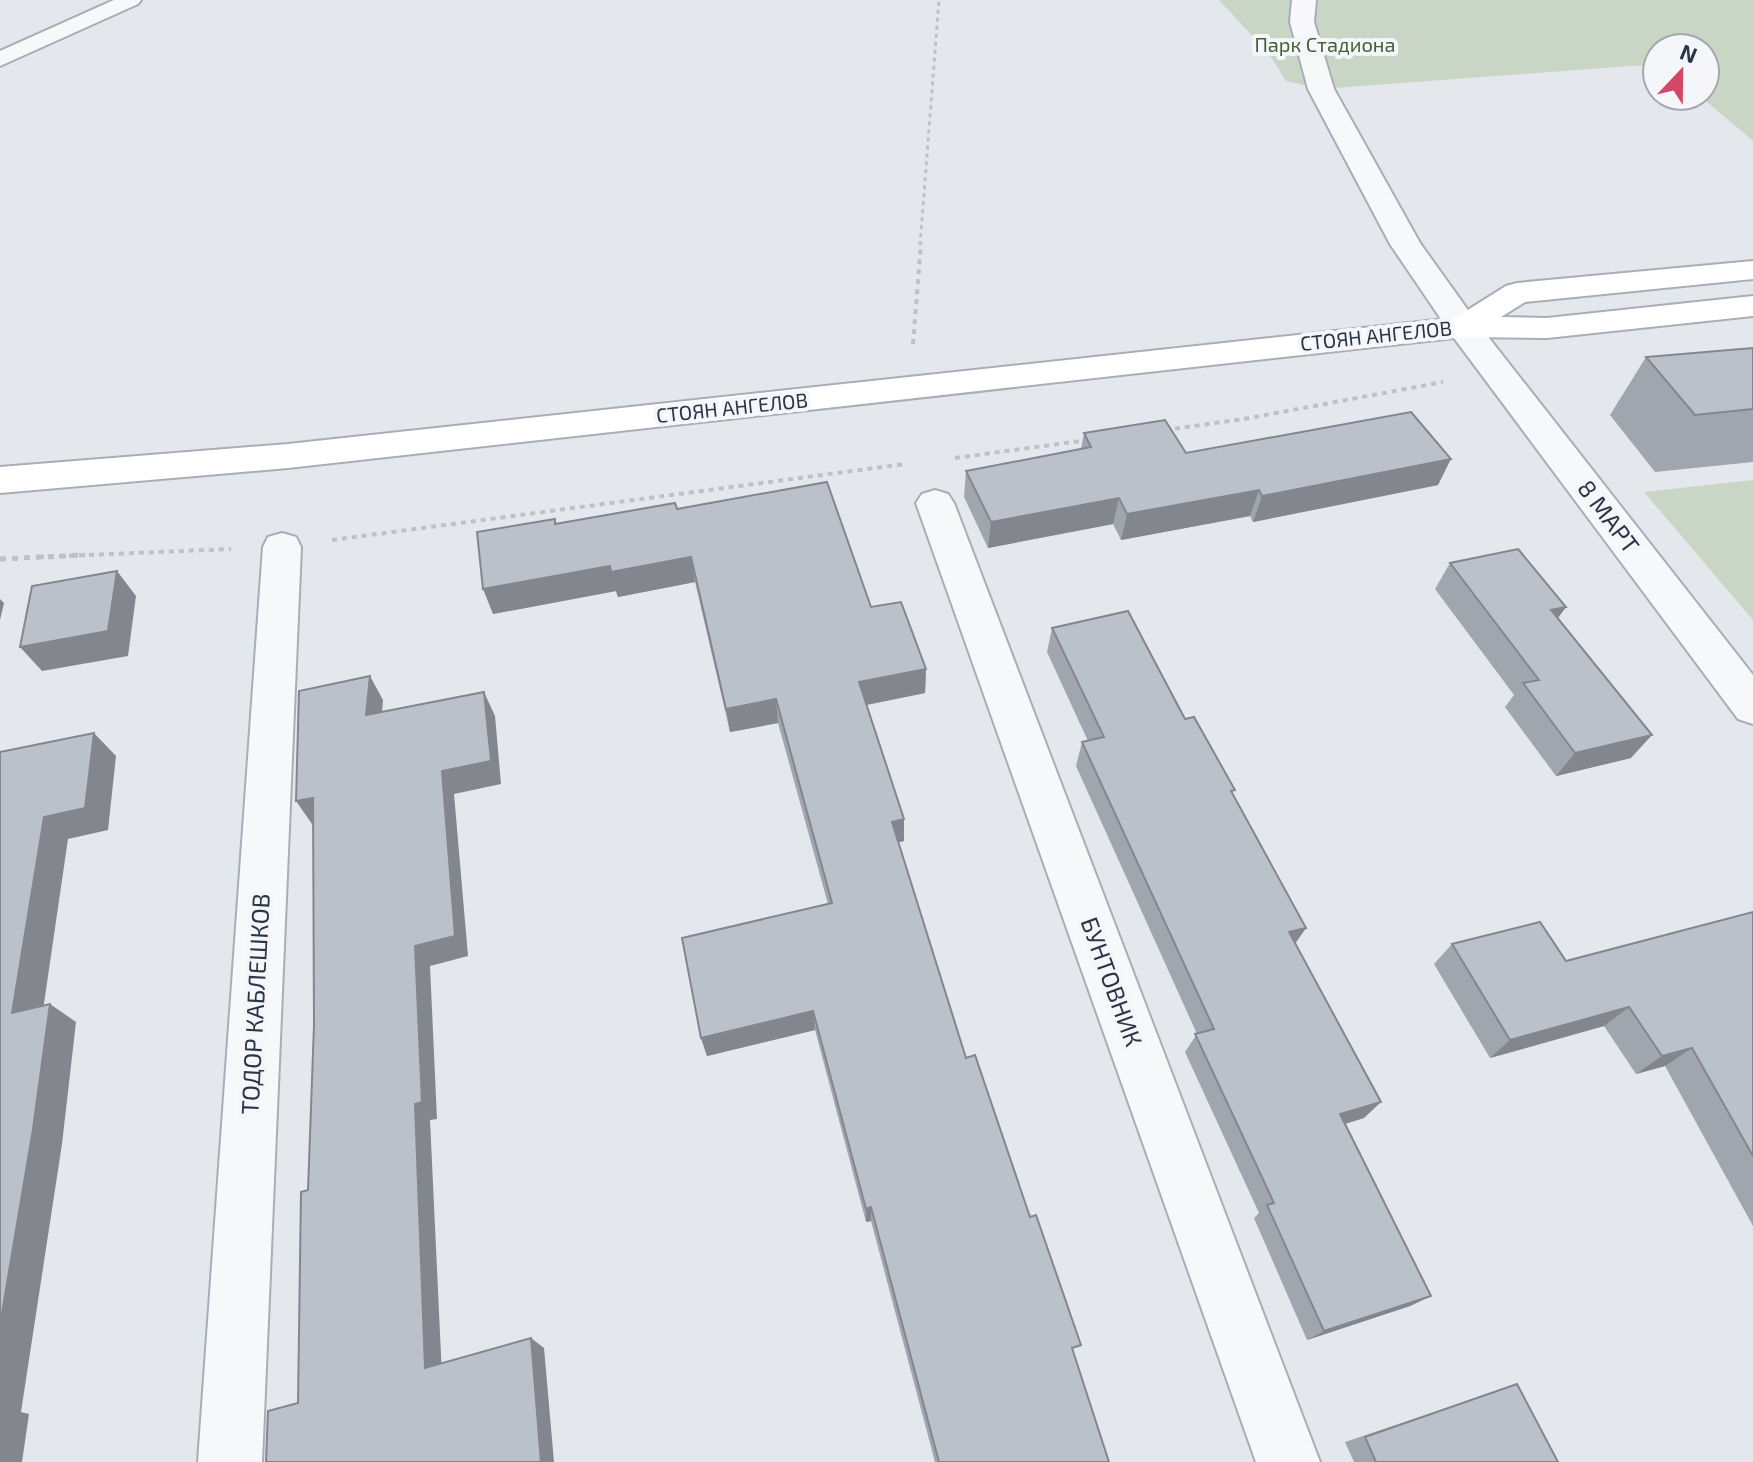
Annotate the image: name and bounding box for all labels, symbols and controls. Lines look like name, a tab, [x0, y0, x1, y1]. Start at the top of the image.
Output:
park label: Парк Стадиона	[1254, 32, 1396, 56]
north arrow	[1641, 32, 1721, 112]
text: N	[1677, 37, 1701, 68]
street label: СТОЯН АНГЕЛОВ	[1299, 315, 1453, 355]
street label: СТОЯН АНГЕЛОВ	[655, 387, 809, 427]
street label: 8 МАРТ	[1572, 474, 1646, 558]
street label: ТОДОР КАБЛЕШКОВ	[234, 893, 275, 1115]
street label: БУНТОВНИК	[1076, 913, 1149, 1050]

